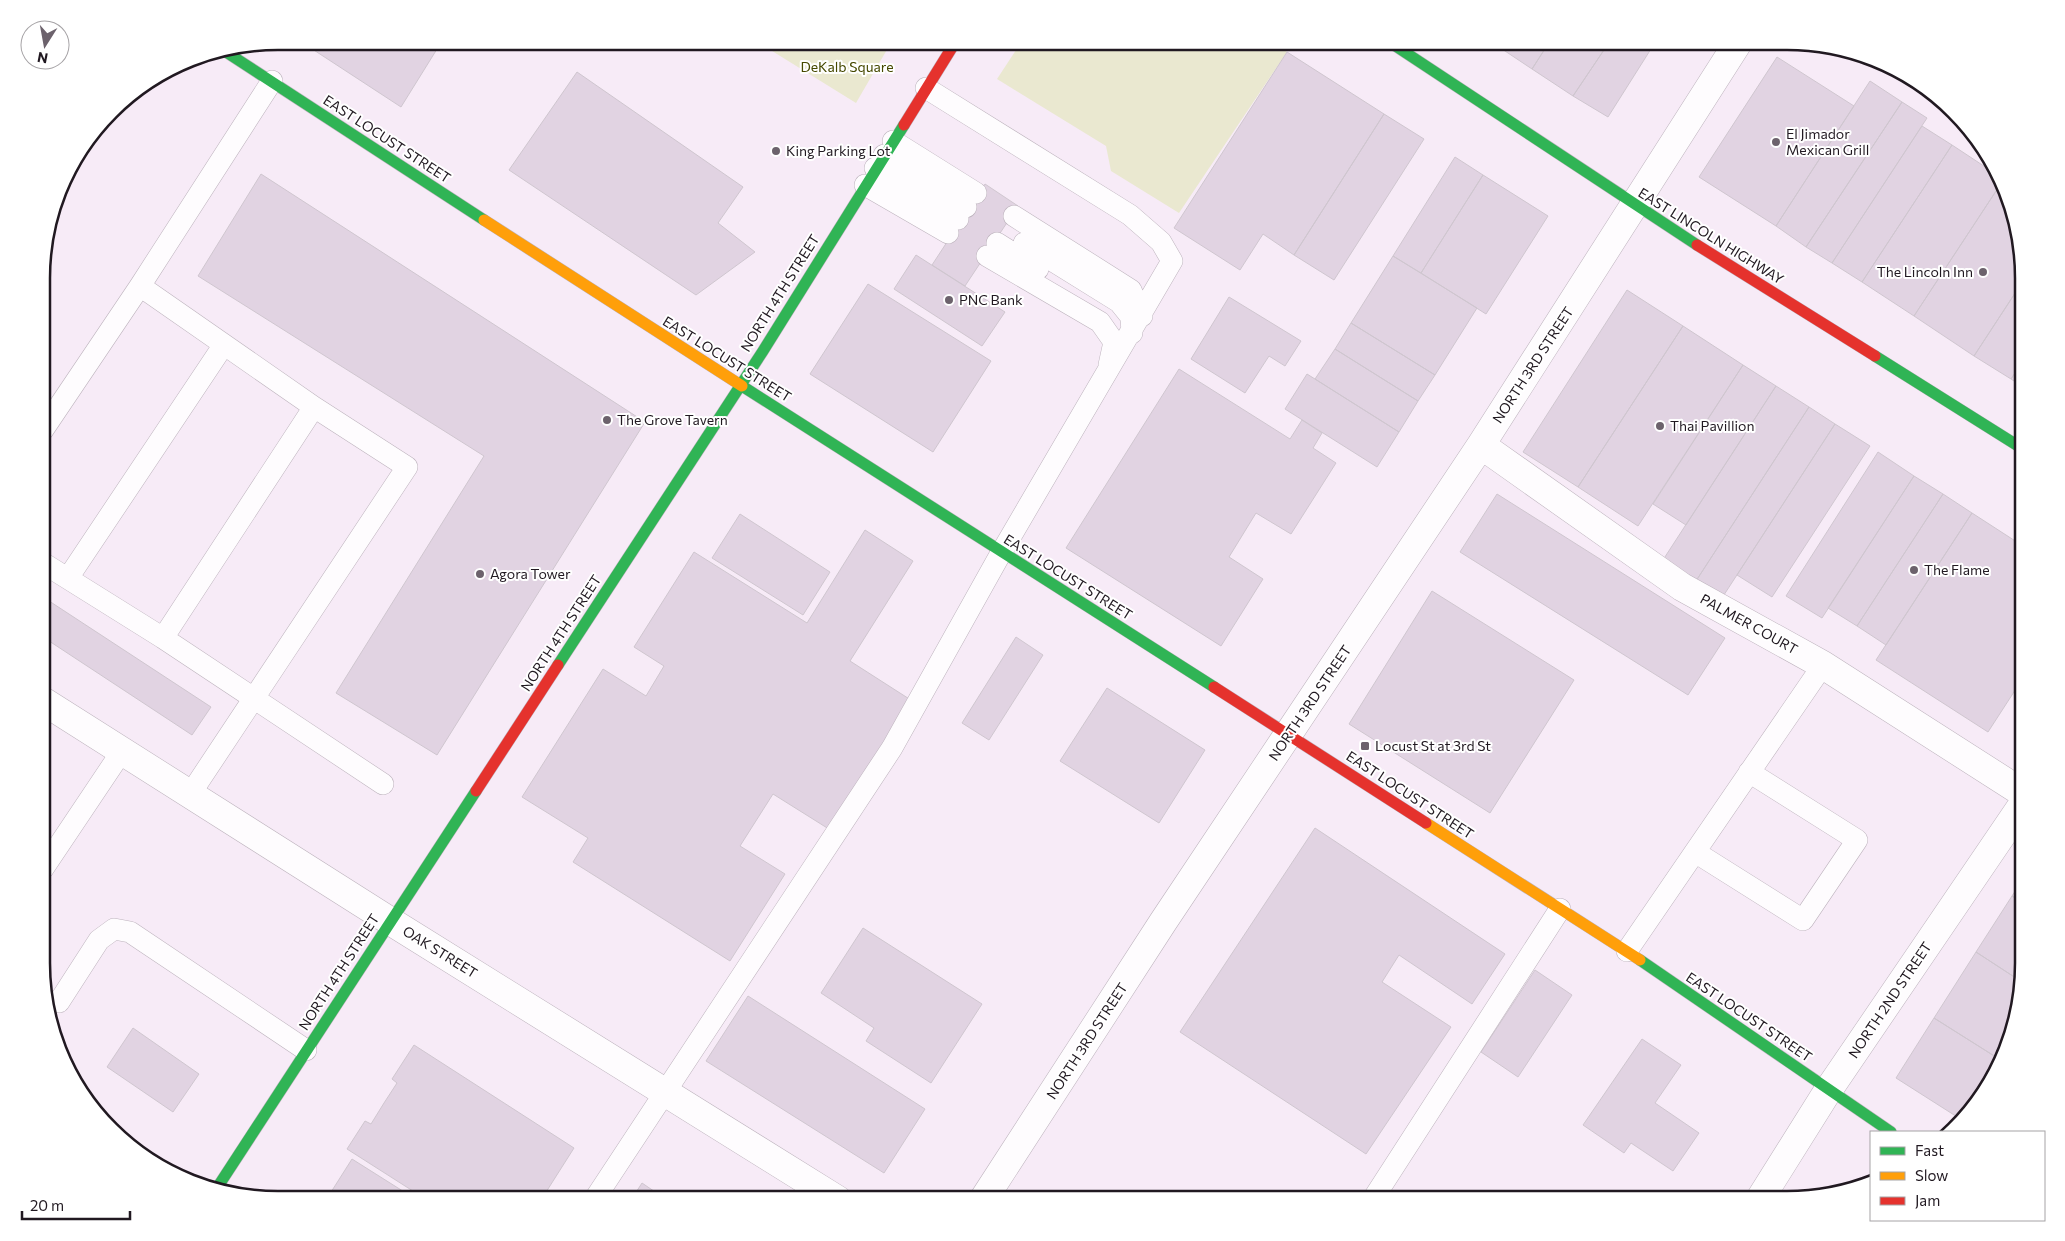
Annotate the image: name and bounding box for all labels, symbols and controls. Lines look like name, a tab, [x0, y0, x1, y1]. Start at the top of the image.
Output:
north arrow	[20, 20, 70, 70]
text: N	[36, 49, 49, 68]
park label: DeKalb Square	[800, 58, 894, 75]
street label: EAST LOCUST STREET	[320, 91, 454, 186]
place label: El Jimador Mexican Grill	[1786, 125, 1869, 158]
marker: El Jimador Mexican Grill	[1770, 136, 1782, 148]
place label: King Parking Lot	[786, 142, 891, 159]
marker: King Parking Lot	[770, 145, 782, 157]
street label: EAST LINCOLN HIGHWAY	[1635, 184, 1787, 287]
street label: NORTH 4TH STREET	[737, 231, 823, 355]
place label: The Lincoln Inn	[1877, 263, 1973, 280]
marker: The Lincoln Inn	[1977, 266, 1989, 278]
place label: PNC Bank	[959, 291, 1023, 308]
marker: PNC Bank	[943, 294, 955, 306]
street label: NORTH 3RD STREET	[1489, 303, 1577, 426]
street label: EAST LOCUST STREET	[660, 312, 795, 405]
place label: The Grove Tavern	[617, 411, 728, 428]
marker: The Grove Tavern	[601, 414, 613, 426]
place label: Thai Pavillion	[1670, 417, 1754, 434]
marker: Thai Pavillion	[1654, 420, 1666, 432]
street label: EAST LOCUST STREET	[1001, 530, 1136, 623]
place label: The Flame	[1924, 561, 1990, 578]
marker: The Flame	[1908, 564, 1920, 576]
place label: Agora Tower	[490, 565, 571, 582]
marker: Agora Tower	[474, 568, 486, 580]
street label: NORTH 4TH STREET	[517, 571, 605, 694]
street label: PALMER COURT	[1698, 590, 1801, 657]
street label: NORTH 3RD STREET	[1265, 642, 1355, 764]
place label: Locust St at 3rd St	[1375, 737, 1491, 754]
marker: Locust St at 3rd St	[1359, 740, 1371, 752]
street label: EAST LOCUST STREET	[1343, 747, 1477, 842]
street label: NORTH 4TH STREET	[295, 910, 383, 1033]
street label: OAK STREET	[400, 922, 481, 981]
street label: NORTH 2ND STREET	[1844, 938, 1935, 1061]
street label: EAST LOCUST STREET	[1683, 968, 1816, 1065]
street label: NORTH 3RD STREET	[1043, 979, 1131, 1102]
legend	[1870, 1131, 2045, 1221]
text: Fast	[1915, 1141, 1944, 1159]
text: Slow	[1915, 1166, 1948, 1184]
scale bar	[22, 1188, 130, 1220]
text: Jam	[1915, 1191, 1940, 1209]
text: 20 m	[30, 1196, 64, 1214]

